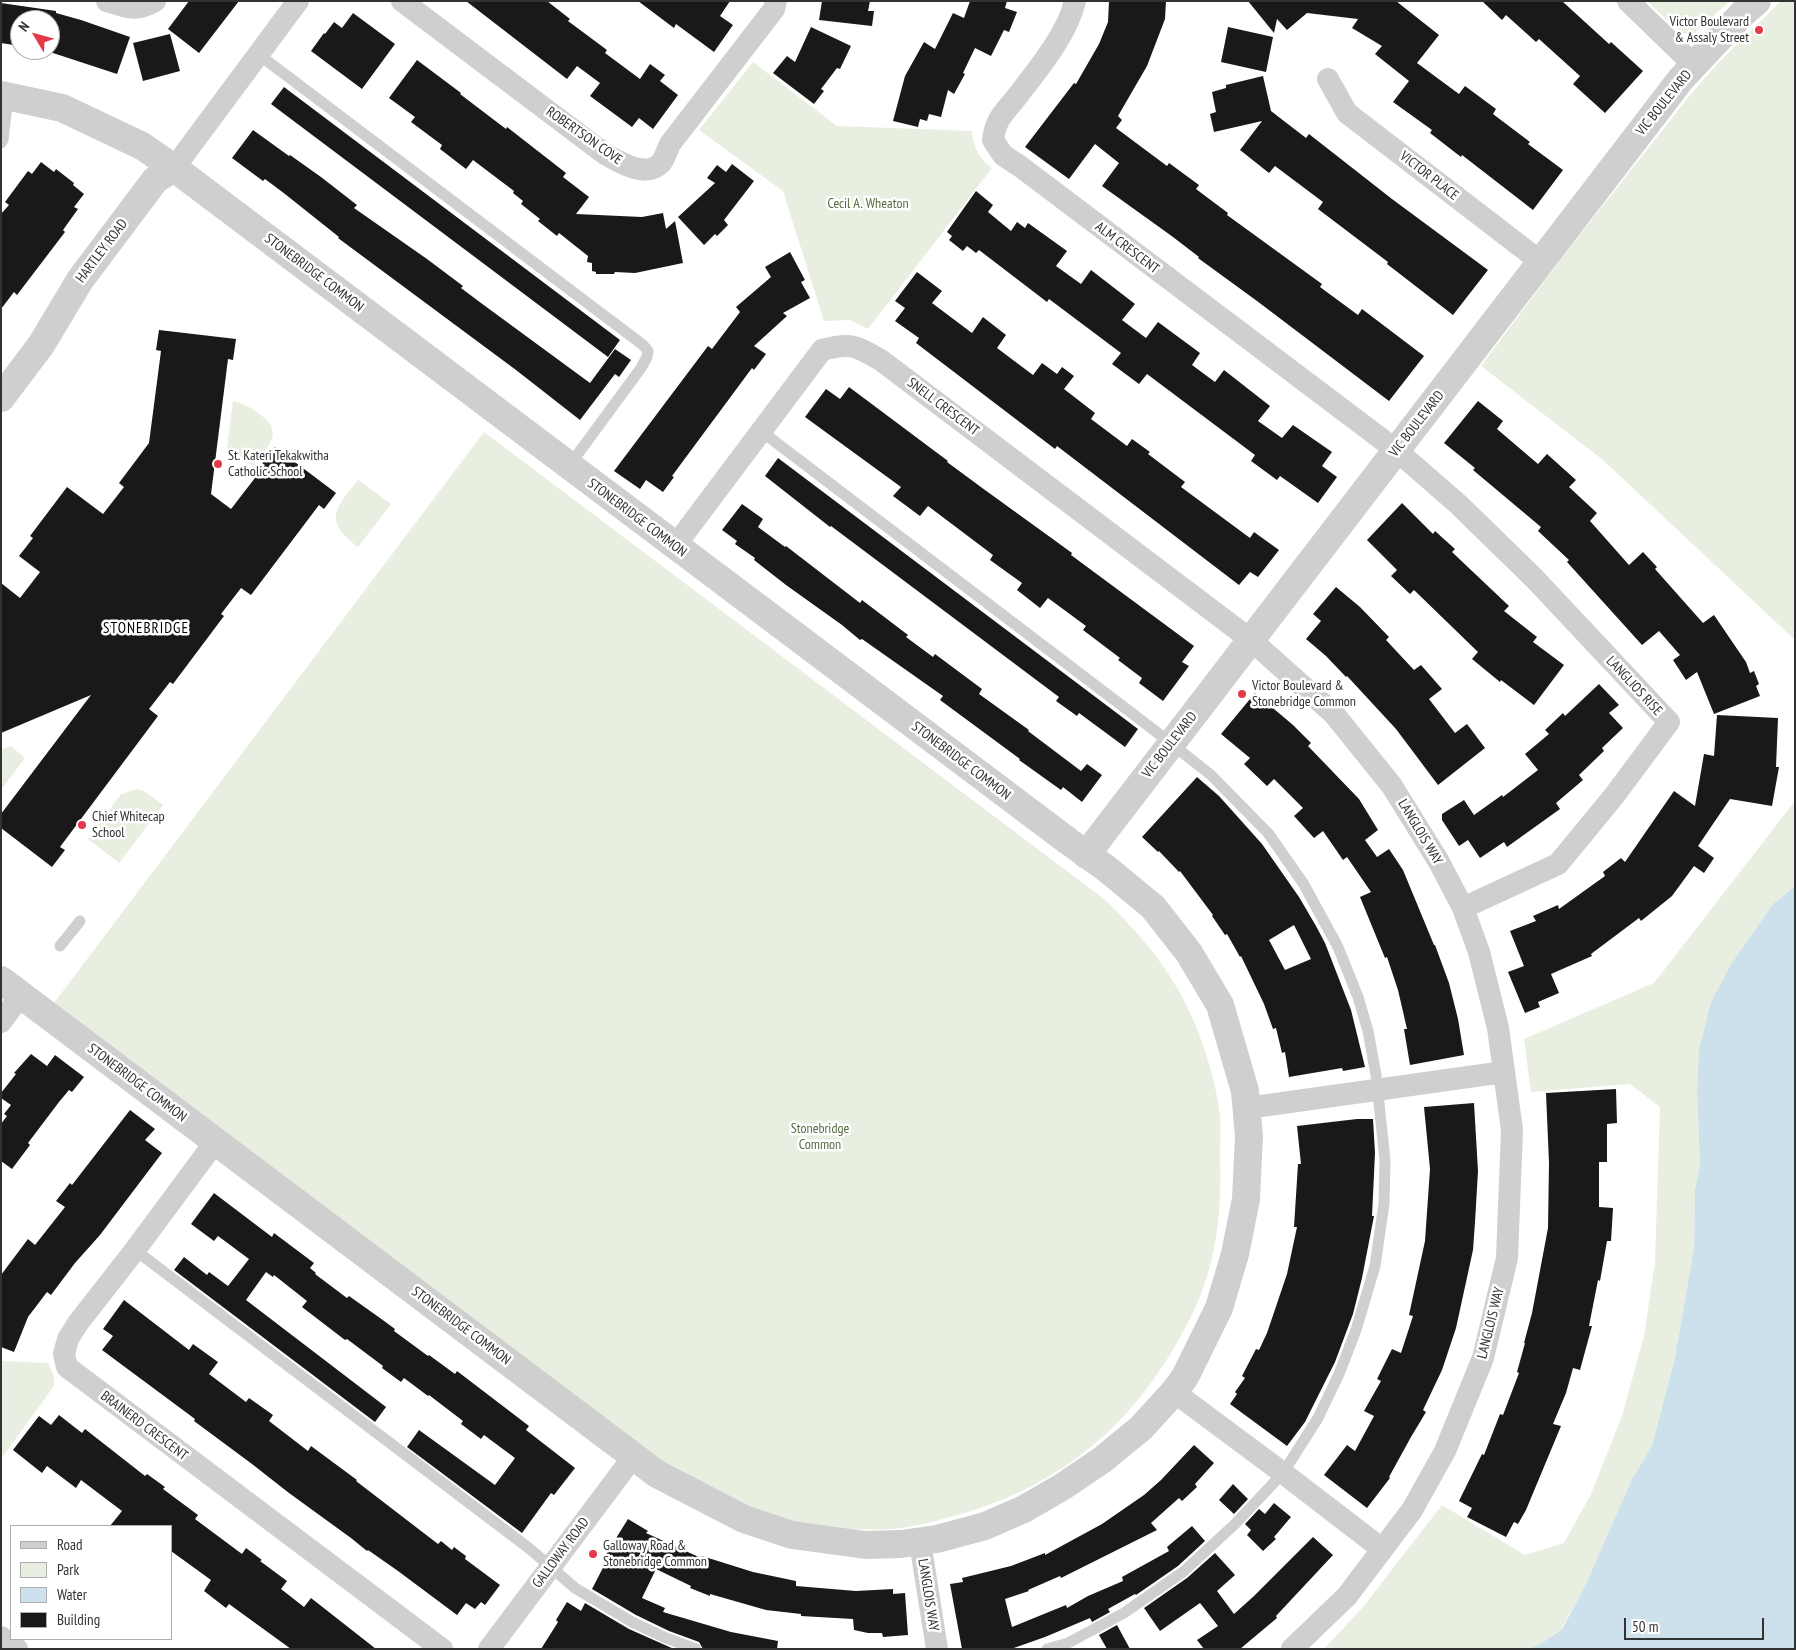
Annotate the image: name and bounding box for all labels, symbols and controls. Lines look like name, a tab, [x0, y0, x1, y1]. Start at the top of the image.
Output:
north arrow	[10, 10, 60, 60]
place label: Victor Boulevard & Assaly Street	[1669, 14, 1749, 46]
text: N	[14, 18, 33, 35]
marker: Victor Boulevard & Assaly Street	[1753, 24, 1765, 36]
street label: VIC BOULEVARD	[1633, 67, 1695, 139]
street label: ROBERTSON COVE	[543, 104, 625, 168]
street label: VICTOR PLACE	[1396, 148, 1462, 204]
park label: Cecil A. Wheaton	[827, 196, 909, 212]
street label: HARTLEY ROAD	[73, 216, 131, 286]
street label: ALM CRESCENT	[1092, 219, 1162, 277]
street label: STONEBRIDGE COMMON	[261, 230, 367, 316]
street label: SNELL CRESCENT	[904, 375, 982, 439]
street label: VIC BOULEVARD	[1386, 388, 1448, 460]
place label: St. Kateri Tekakwitha Catholic School	[228, 448, 329, 481]
marker: St. Kateri Tekakwitha Catholic School	[212, 458, 224, 470]
street label: STONEBRIDGE COMMON	[584, 475, 690, 561]
district label: STONEBRIDGE	[102, 620, 190, 638]
street label: LANGLIOS RISE	[1602, 653, 1666, 719]
place label: Victor Boulevard & Stonebridge Common	[1252, 678, 1356, 710]
marker: Victor Boulevard & Stonebridge Common	[1236, 688, 1248, 700]
street label: VIC BOULEVARD	[1139, 709, 1201, 781]
street label: STONEBRIDGE COMMON	[908, 718, 1014, 804]
street label: LANGLOIS WAY	[1394, 796, 1446, 868]
place label: Chief Whitecap School	[92, 809, 165, 842]
marker: Chief Whitecap School	[76, 819, 88, 831]
street label: STONEBRIDGE COMMON	[84, 1040, 190, 1126]
park label: Stonebridge Common	[791, 1121, 849, 1154]
street label: STONEBRIDGE COMMON	[408, 1283, 514, 1369]
street label: LANGLOIS WAY	[1474, 1286, 1508, 1360]
street label: BRAINERD CRESCENT	[97, 1388, 191, 1464]
street label: GALLOWAY ROAD	[529, 1515, 593, 1591]
legend	[10, 1525, 172, 1640]
text: Road	[57, 1535, 83, 1554]
place label: Galloway Road & Stonebridge Common	[603, 1538, 707, 1570]
marker: Galloway Road & Stonebridge Common	[587, 1548, 599, 1560]
street label: LANGLOIS WAY	[914, 1558, 942, 1632]
text: Park	[57, 1560, 79, 1579]
text: Water	[57, 1585, 87, 1604]
scale bar	[1626, 1608, 1766, 1640]
text: Building	[57, 1610, 100, 1629]
text: 50 m	[1632, 1617, 1658, 1636]

